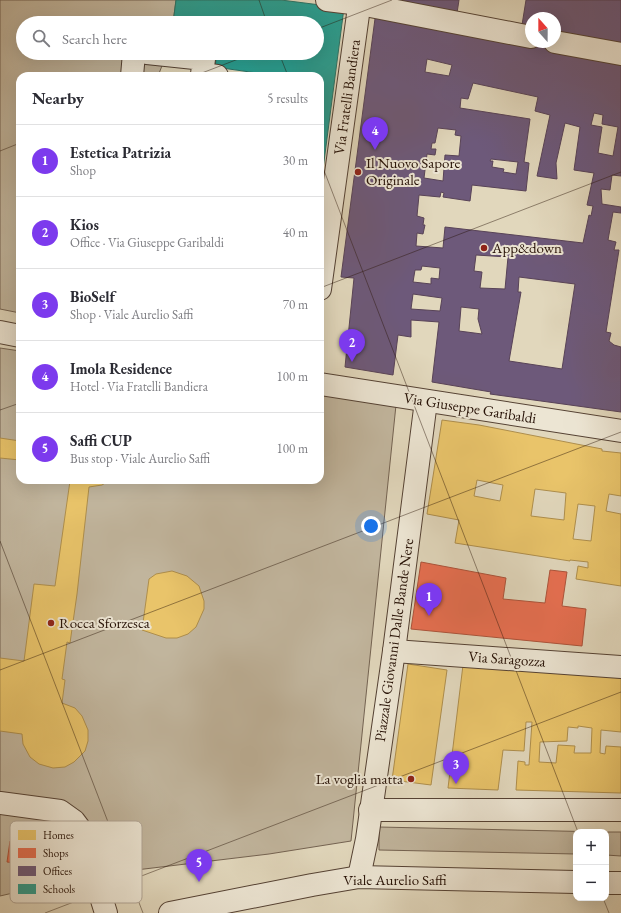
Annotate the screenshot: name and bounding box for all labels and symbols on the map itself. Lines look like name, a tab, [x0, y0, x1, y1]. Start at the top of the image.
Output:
north arrow	[525, 12, 561, 48]
street label: Via Fratelli Bandiera	[329, 38, 364, 156]
pin: 4	[362, 117, 388, 150]
place label: Il Nuovo Sapore Originale	[366, 153, 460, 189]
marker: Il Nuovo Sapore Originale	[353, 167, 363, 177]
place label: App&down	[491, 238, 562, 257]
marker: App&down	[479, 243, 489, 253]
pin: 2	[339, 329, 365, 362]
street label: Via Giuseppe Garibaldi	[402, 388, 538, 427]
your location	[361, 516, 381, 536]
street label: Piazzale Giovanni Dalle Bande Nere	[370, 537, 417, 743]
pin: 1	[416, 583, 442, 616]
place label: Rocca Sforzesca	[59, 613, 150, 632]
marker: Rocca Sforzesca	[46, 618, 56, 628]
street label: Via Saragozza	[468, 646, 546, 671]
pin: 3	[443, 751, 469, 784]
place label: La voglia matta	[316, 769, 403, 788]
marker: La voglia matta	[406, 774, 416, 784]
legend	[10, 821, 142, 903]
text: Homes	[43, 828, 74, 842]
text: Shops	[43, 846, 69, 860]
pin: 5	[186, 849, 212, 882]
text: Offices	[43, 864, 72, 878]
street label: Viale Aurelio Saffi	[343, 870, 447, 889]
text: Schools	[43, 882, 76, 896]

